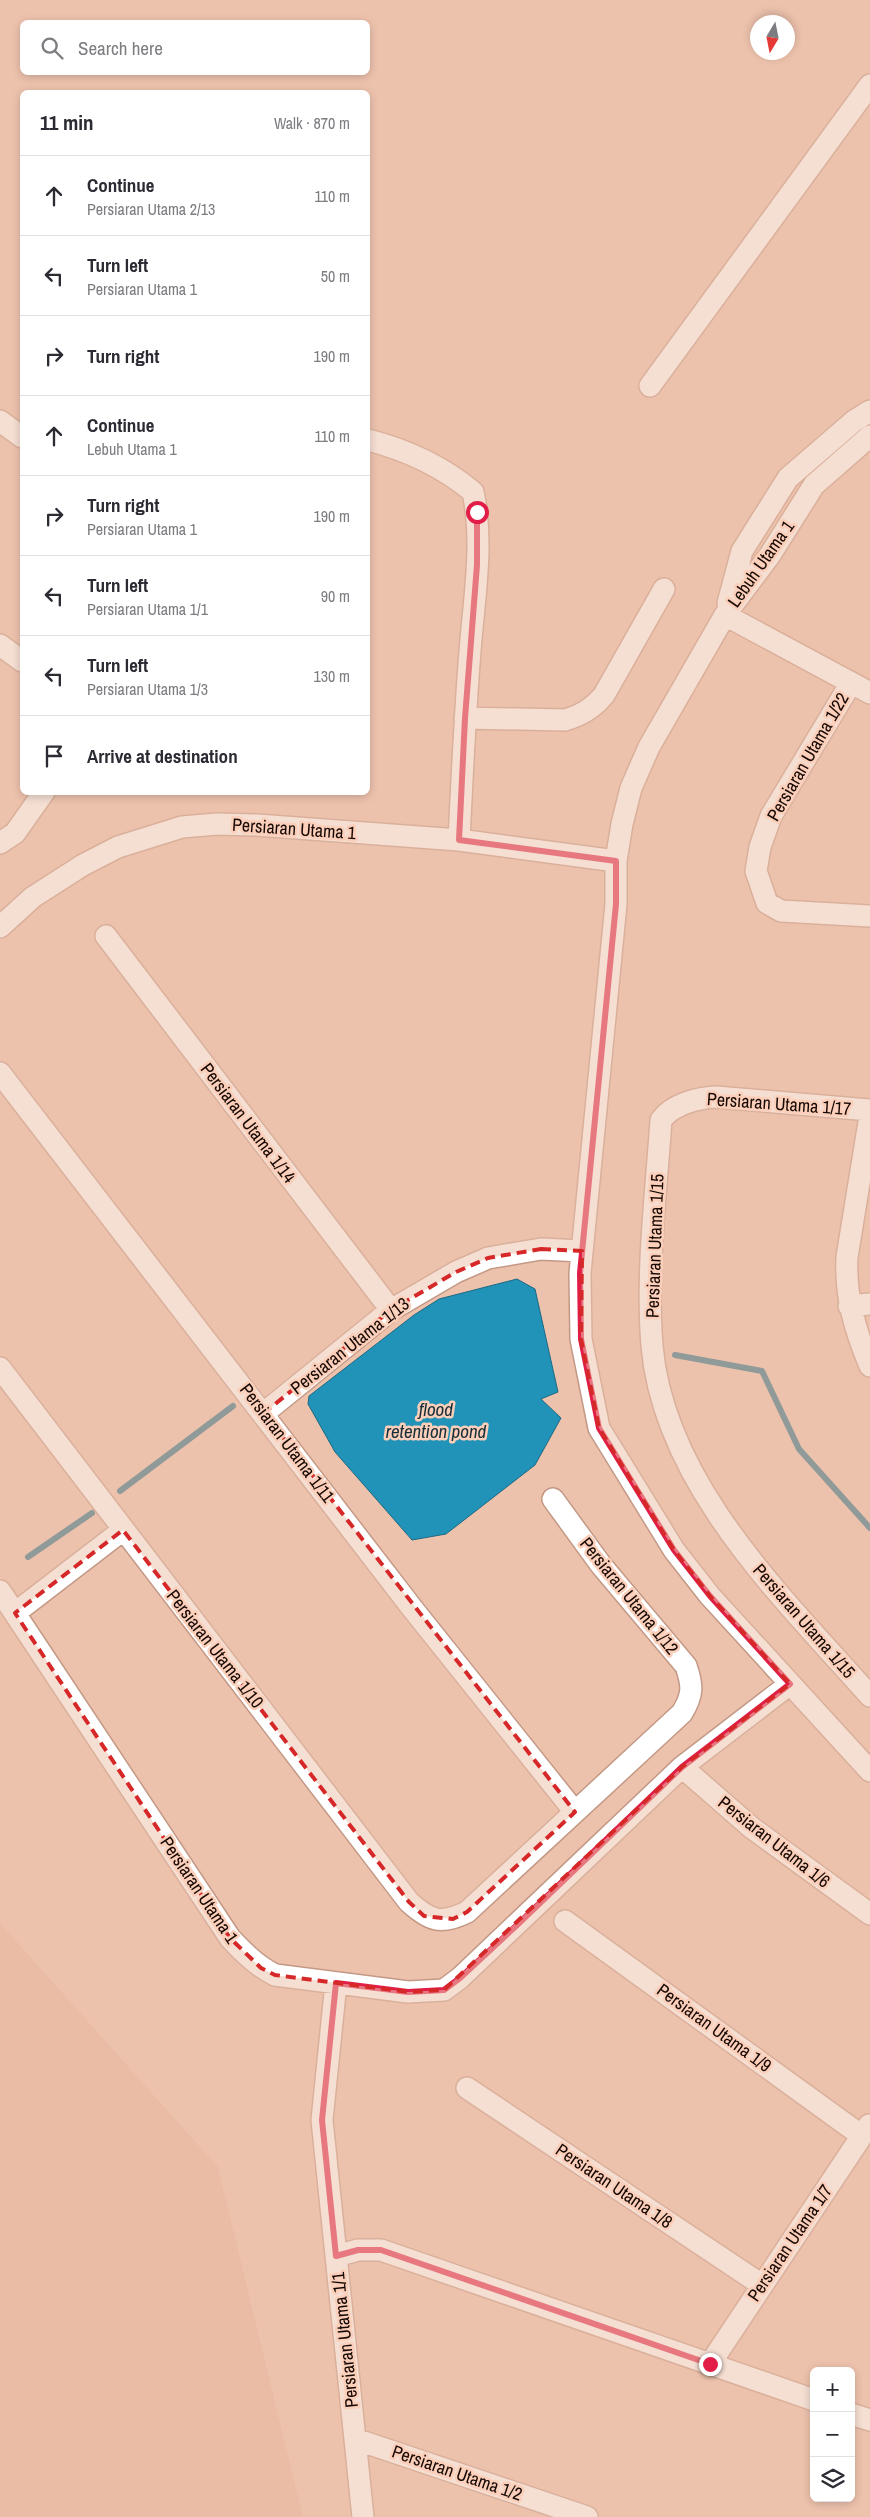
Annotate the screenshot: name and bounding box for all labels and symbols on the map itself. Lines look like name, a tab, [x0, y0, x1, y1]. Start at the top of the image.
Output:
north arrow	[750, 15, 795, 60]
route start	[466, 501, 489, 524]
street label: Lebuh Utama 1	[721, 515, 800, 612]
street label: Persiaran Utama 1/22	[761, 688, 854, 826]
street label: Persiaran Utama 1	[231, 812, 357, 845]
street label: Persiaran Utama 1/14	[195, 1058, 302, 1188]
street label: Persiaran Utama 1/17	[706, 1086, 852, 1121]
street label: Persiaran Utama 1/15	[639, 1173, 670, 1319]
street label: Persiaran Utama 1/13	[285, 1291, 414, 1400]
street label: Persiaran Utama 1/11	[234, 1378, 341, 1508]
water label: flood retention pond	[386, 1396, 487, 1444]
street label: Persiaran Utama 1/12	[574, 1532, 685, 1660]
street label: Persiaran Utama 1/15	[748, 1558, 861, 1683]
street label: Persiaran Utama 1/10	[161, 1584, 270, 1713]
street label: Persiaran Utama 1/6	[713, 1790, 836, 1893]
street label: Persiaran Utama 1	[154, 1831, 245, 1949]
street label: Persiaran Utama 1/9	[652, 1977, 777, 2078]
street label: Persiaran Utama 1/8	[551, 2137, 678, 2234]
street label: Persiaran Utama 1/7	[741, 2179, 838, 2306]
street label: Persiaran Utama 1/1	[325, 2270, 364, 2409]
route end	[699, 2353, 722, 2376]
street label: Persiaran Utama 1/2	[389, 2439, 526, 2507]

